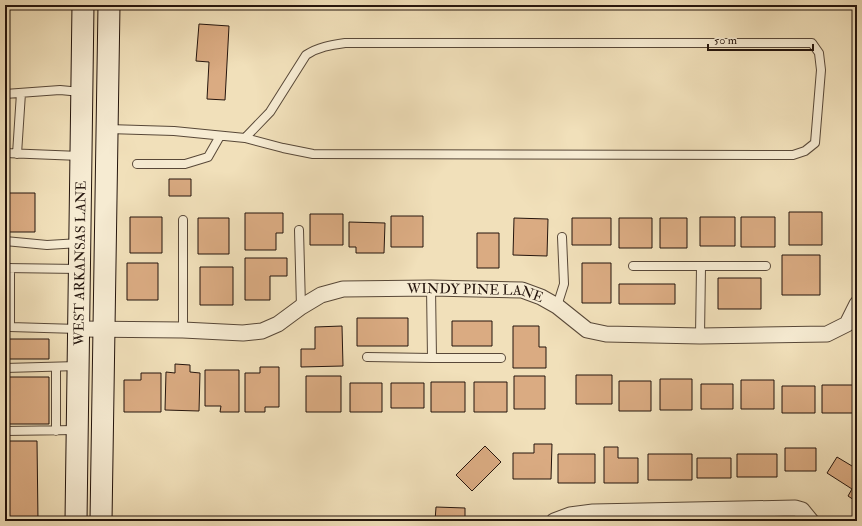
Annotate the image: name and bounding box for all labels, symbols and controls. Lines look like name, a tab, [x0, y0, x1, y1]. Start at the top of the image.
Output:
scale bar	[708, 26, 813, 52]
text: 50 m	[714, 33, 738, 48]
street label: WEST ARKANSAS LANE	[70, 180, 90, 347]
street label: WINDY PINE LANE	[406, 280, 546, 306]

